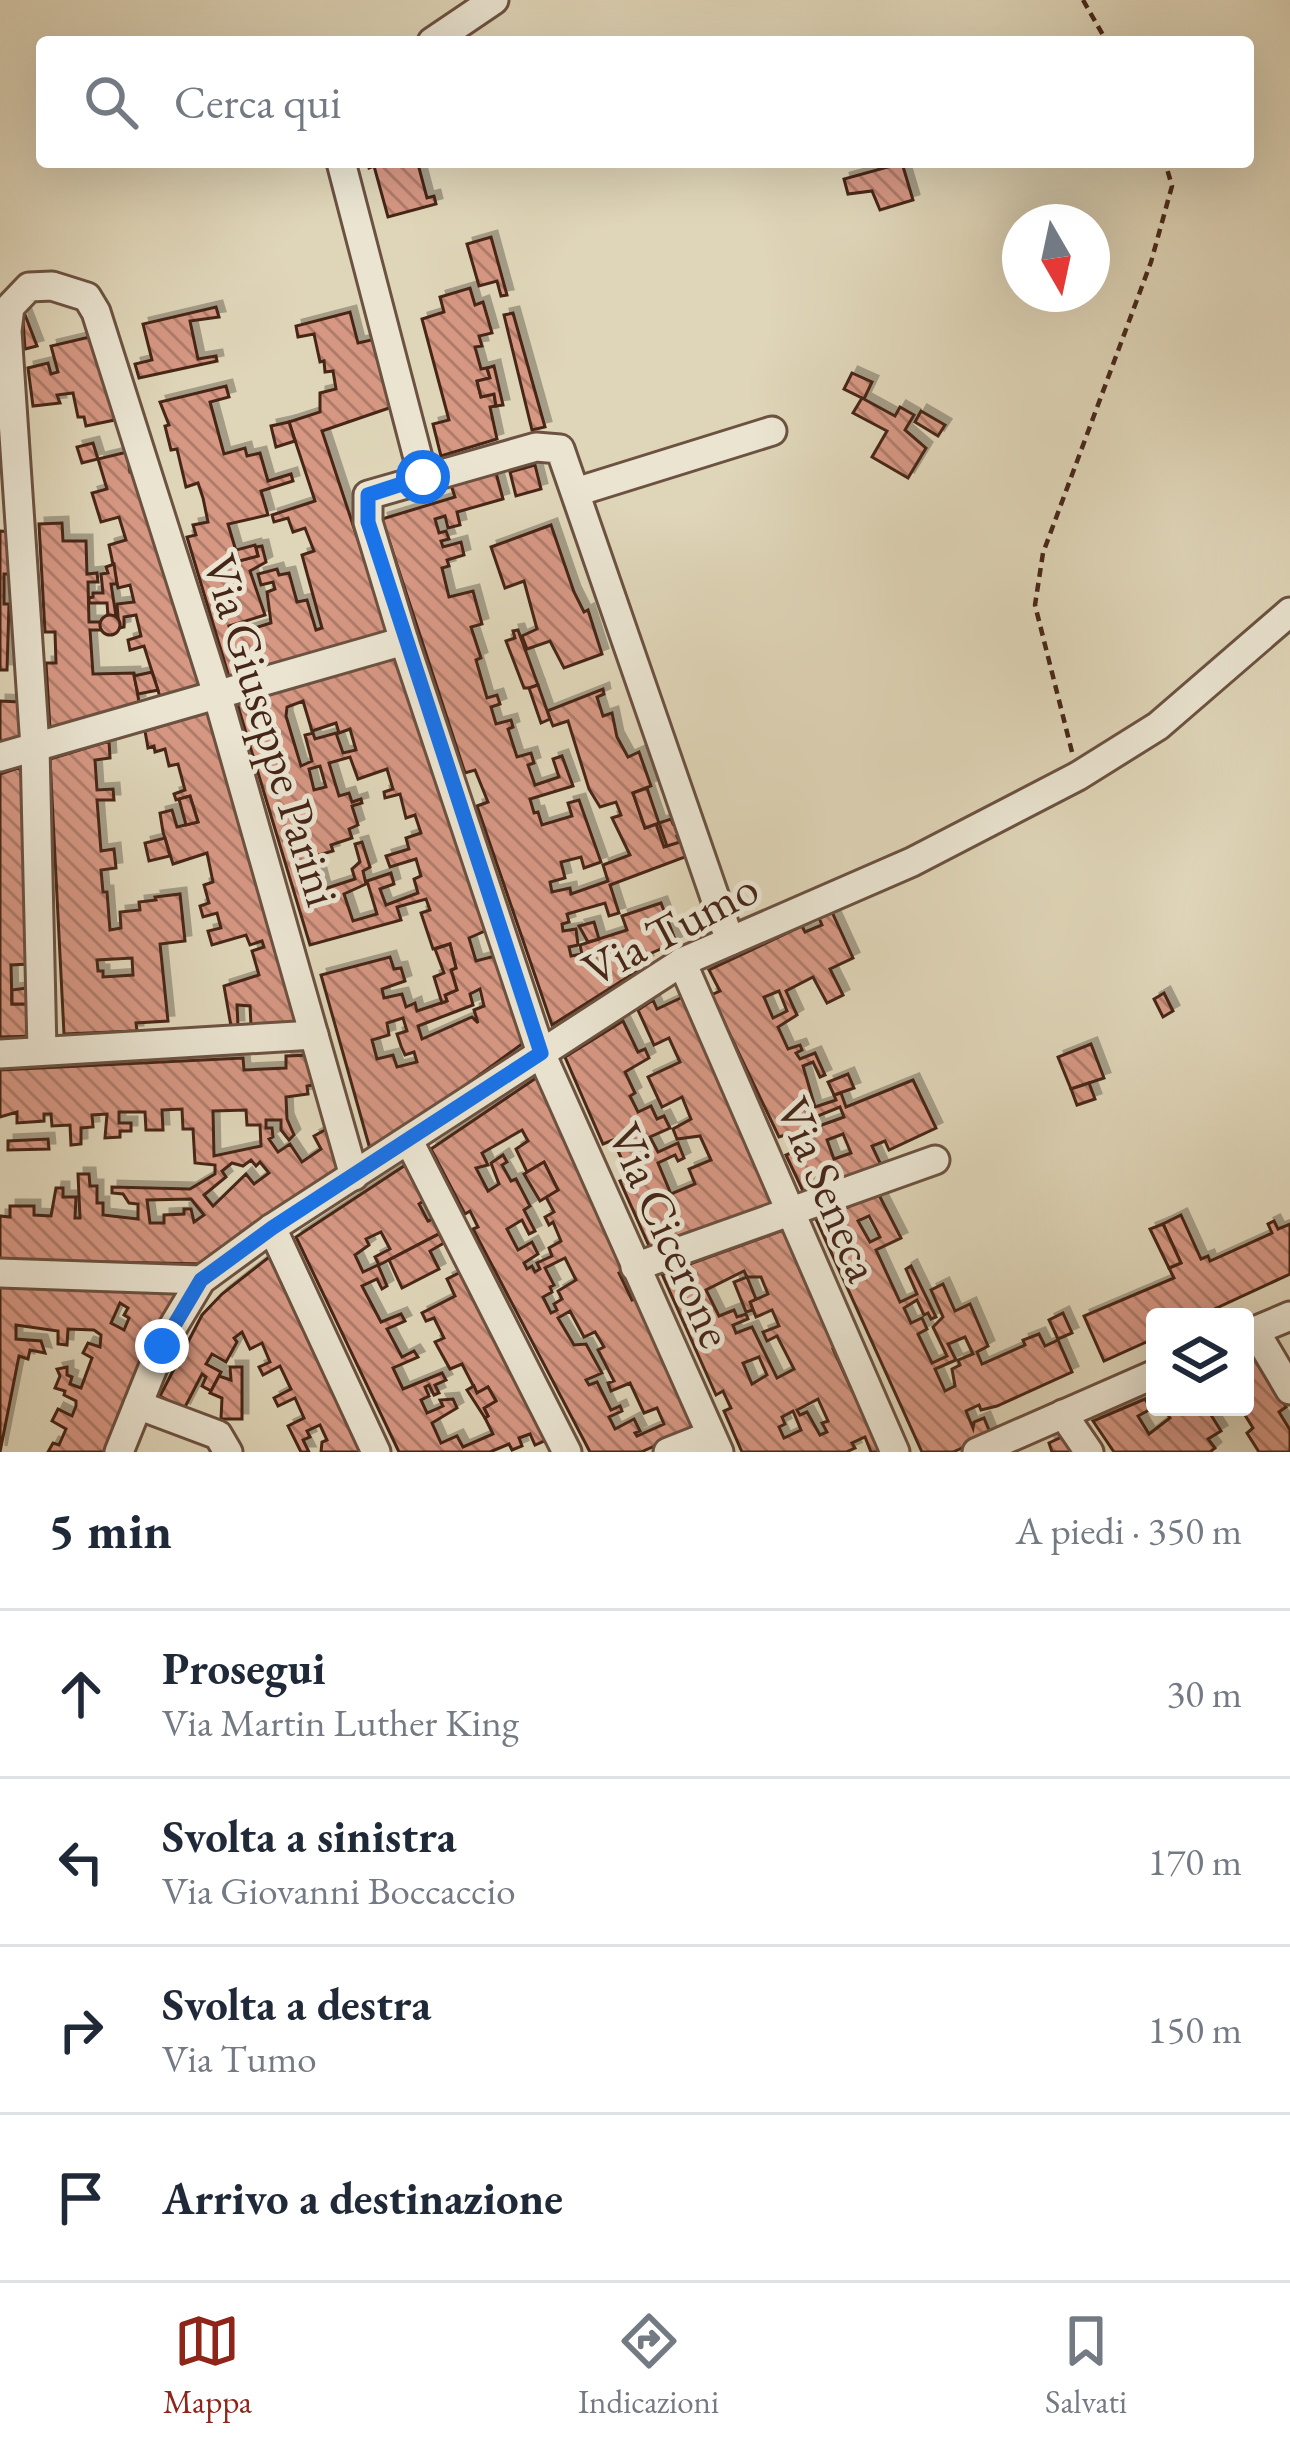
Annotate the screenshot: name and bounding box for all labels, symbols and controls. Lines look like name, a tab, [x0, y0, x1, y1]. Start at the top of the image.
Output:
search box	[36, 36, 1254, 168]
icon: search	[78, 69, 144, 135]
text: Cerca qui	[174, 73, 341, 131]
north arrow	[1002, 204, 1110, 312]
route start	[396, 450, 450, 504]
street label: Via Giuseppe Parini	[189, 547, 355, 913]
street label: Via Tumo	[571, 856, 769, 1000]
street label: Via Seneca	[762, 1087, 896, 1291]
street label: Via Cicerone	[594, 1113, 748, 1357]
map controls	[1146, 1308, 1254, 1416]
button: layers	[1146, 1308, 1254, 1416]
route end	[135, 1319, 189, 1373]
text: 5 min	[48, 1497, 172, 1563]
text: A piedi · 350 m	[1016, 1505, 1242, 1556]
text: Prosegui	[162, 1639, 326, 1697]
icon: ahead	[48, 1661, 114, 1727]
text: 30 m	[1166, 1668, 1242, 1719]
text: Via Martin Luther King	[162, 1697, 519, 1748]
text: Svolta a sinistra	[162, 1807, 457, 1865]
icon: left	[48, 1829, 114, 1895]
text: 170 m	[1148, 1836, 1242, 1887]
text: Via Giovanni Boccaccio	[162, 1865, 516, 1916]
text: Svolta a destra	[162, 1975, 431, 2033]
icon: right	[48, 1997, 114, 2063]
text: 150 m	[1148, 2004, 1242, 2055]
text: Via Tumo	[162, 2033, 317, 2084]
icon: arrive	[48, 2165, 114, 2231]
text: Arrivo a destinazione	[162, 2169, 563, 2227]
tab: Mappa	[163, 2308, 252, 2423]
tab: Indicazioni	[578, 2308, 719, 2423]
tab: Salvati	[1045, 2308, 1127, 2423]

